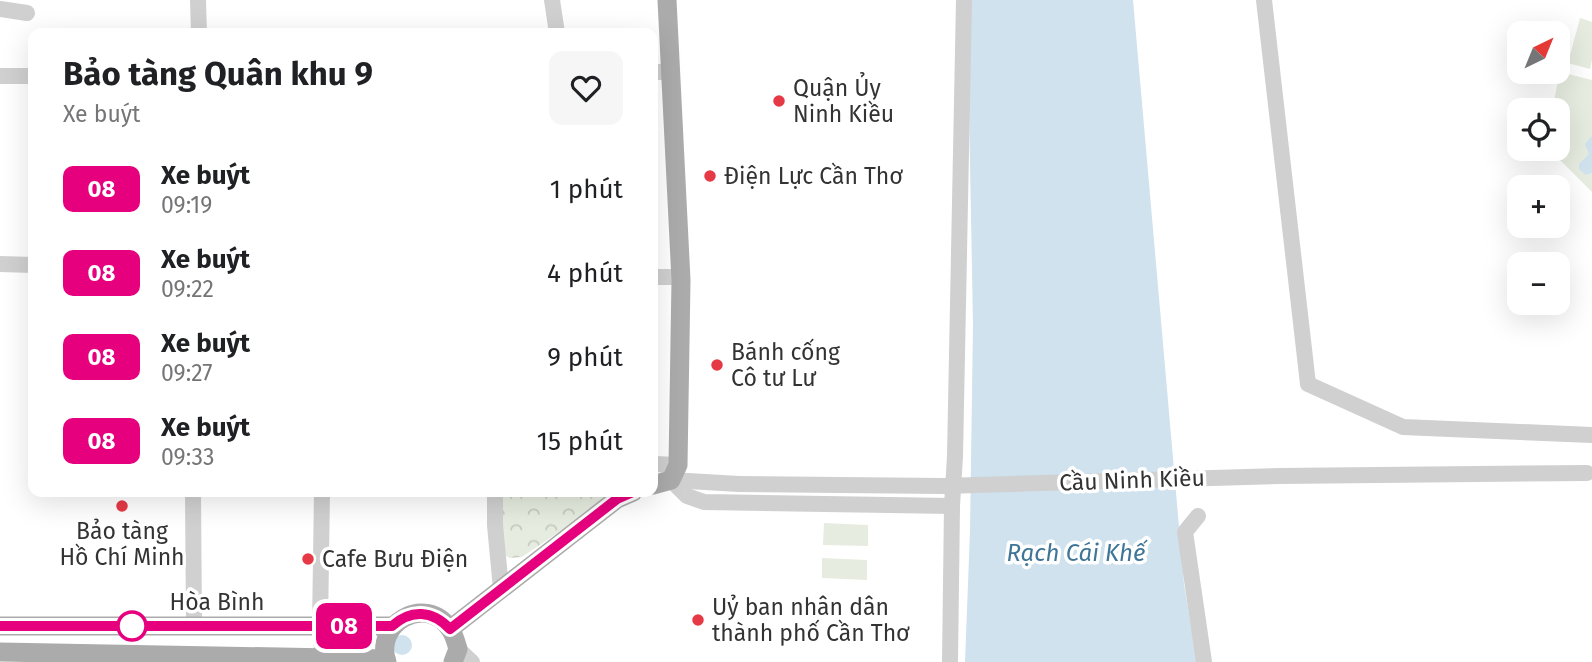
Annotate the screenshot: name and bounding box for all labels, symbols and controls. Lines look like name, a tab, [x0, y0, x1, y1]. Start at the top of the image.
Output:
north arrow	[1507, 21, 1570, 84]
map controls	[1507, 21, 1570, 315]
button: heart	[549, 51, 623, 125]
text: Bảo tàng Quân khu 9	[63, 54, 373, 94]
place label: Quận Ủy Ninh Kiều	[793, 72, 894, 128]
marker: Quận Ủy Ninh Kiều	[771, 93, 787, 109]
button: locate	[1507, 98, 1570, 161]
text: Xe buýt	[63, 100, 140, 128]
text: Xe buýt	[161, 160, 250, 191]
place label: Điện Lực Cần Thơ	[724, 162, 903, 190]
marker: Điện Lực Cần Thơ	[702, 168, 718, 184]
text: 1 phút	[550, 174, 623, 205]
text: 08	[88, 175, 115, 203]
button: +	[1507, 175, 1570, 238]
text: 09:19	[161, 191, 212, 219]
text: Xe buýt	[161, 244, 250, 275]
button: −	[1507, 252, 1570, 315]
text: 4 phút	[547, 258, 623, 289]
text: 08	[88, 259, 115, 287]
text: 09:22	[161, 275, 214, 303]
text: Xe buýt	[161, 328, 250, 359]
place label: Bánh cống Cô tư Lư	[731, 338, 840, 392]
text: 9 phút	[547, 342, 623, 373]
text: 08	[88, 343, 115, 371]
marker: Bánh cống Cô tư Lư	[709, 357, 725, 373]
text: 09:27	[161, 359, 213, 387]
text: Xe buýt	[161, 412, 250, 443]
text: 15 phút	[537, 426, 623, 457]
text: 08	[88, 427, 115, 455]
text: 09:33	[161, 443, 214, 471]
street label: Cầu Ninh Kiều	[1059, 463, 1205, 497]
marker: Bảo tàng Hồ Chí Minh	[114, 498, 130, 514]
place label: Bảo tàng Hồ Chí Minh	[59, 517, 185, 571]
water label: Rạch Cái Khế	[1007, 539, 1148, 567]
place label: Cafe Bưu Điện	[322, 545, 468, 573]
marker: Cafe Bưu Điện	[300, 551, 316, 567]
street label: Hòa Bình	[170, 588, 264, 616]
place label: Uỷ ban nhân dân thành phố Cần Thơ	[712, 593, 910, 647]
line badge: 08	[312, 603, 376, 649]
unlabelled marker	[117, 611, 147, 641]
text: 08	[330, 612, 358, 640]
marker: Uỷ ban nhân dân thành phố Cần Thơ	[690, 612, 706, 628]

